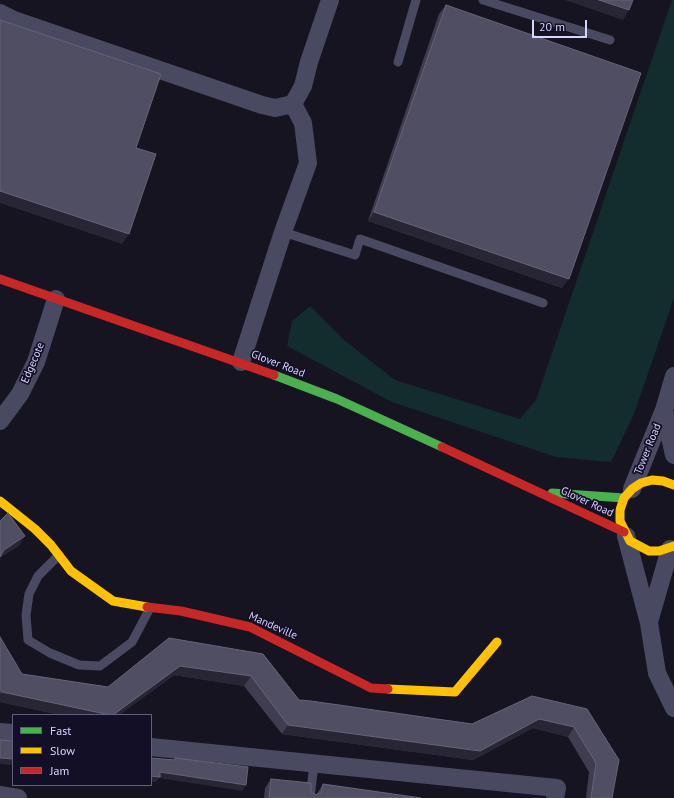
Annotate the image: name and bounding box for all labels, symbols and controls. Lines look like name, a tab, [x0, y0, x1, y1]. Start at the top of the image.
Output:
scale bar	[534, 12, 589, 38]
text: 20 m	[539, 19, 565, 34]
street label: Edgecote	[19, 341, 47, 385]
street label: Glover Road	[249, 348, 307, 380]
street label: Tower Road	[632, 421, 664, 477]
street label: Glover Road	[559, 484, 615, 520]
street label: Mandeville	[247, 609, 299, 643]
legend	[12, 714, 152, 786]
text: Fast	[50, 723, 71, 738]
text: Slow	[50, 743, 75, 758]
text: Jam	[50, 763, 69, 778]

